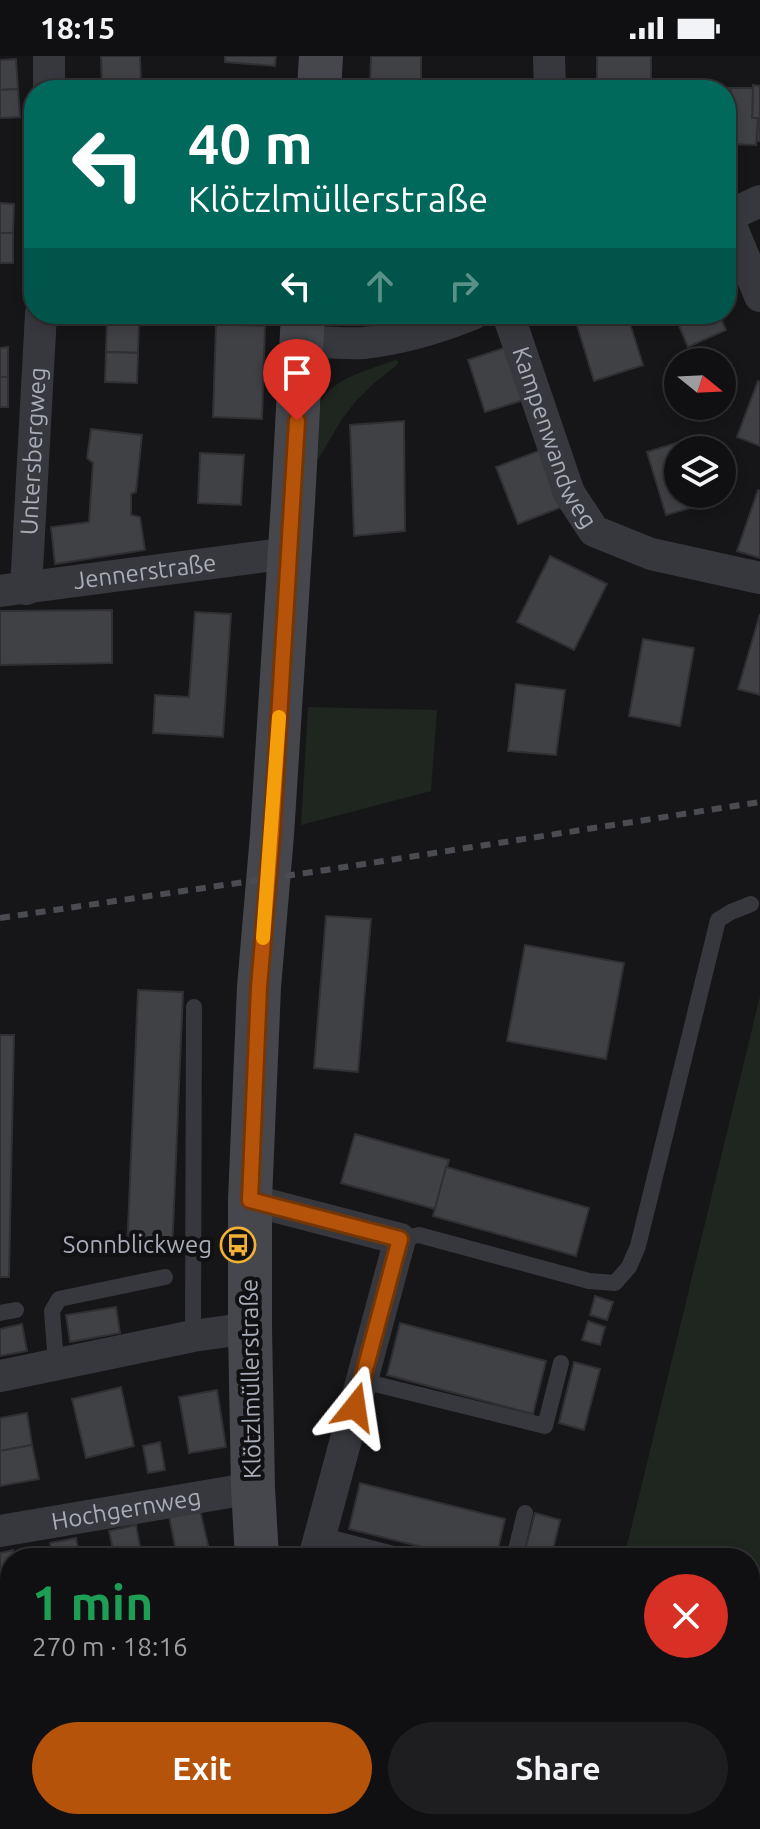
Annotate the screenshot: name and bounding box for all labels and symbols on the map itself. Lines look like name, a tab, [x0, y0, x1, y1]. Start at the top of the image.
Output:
pin	[263, 339, 331, 421]
street label: Kampenwandweg	[507, 343, 602, 533]
north arrow	[664, 348, 736, 420]
street label: Untersbergweg	[15, 367, 51, 536]
street label: Jennerstraße	[72, 549, 218, 594]
bus stop icon: Sonnblickweg	[219, 1226, 257, 1264]
place label: Sonnblickweg	[63, 1231, 212, 1258]
street label: Klötzlmüllerstraße	[235, 1279, 266, 1479]
position arrow	[313, 1365, 397, 1449]
street label: Hochgernweg	[49, 1483, 203, 1535]

